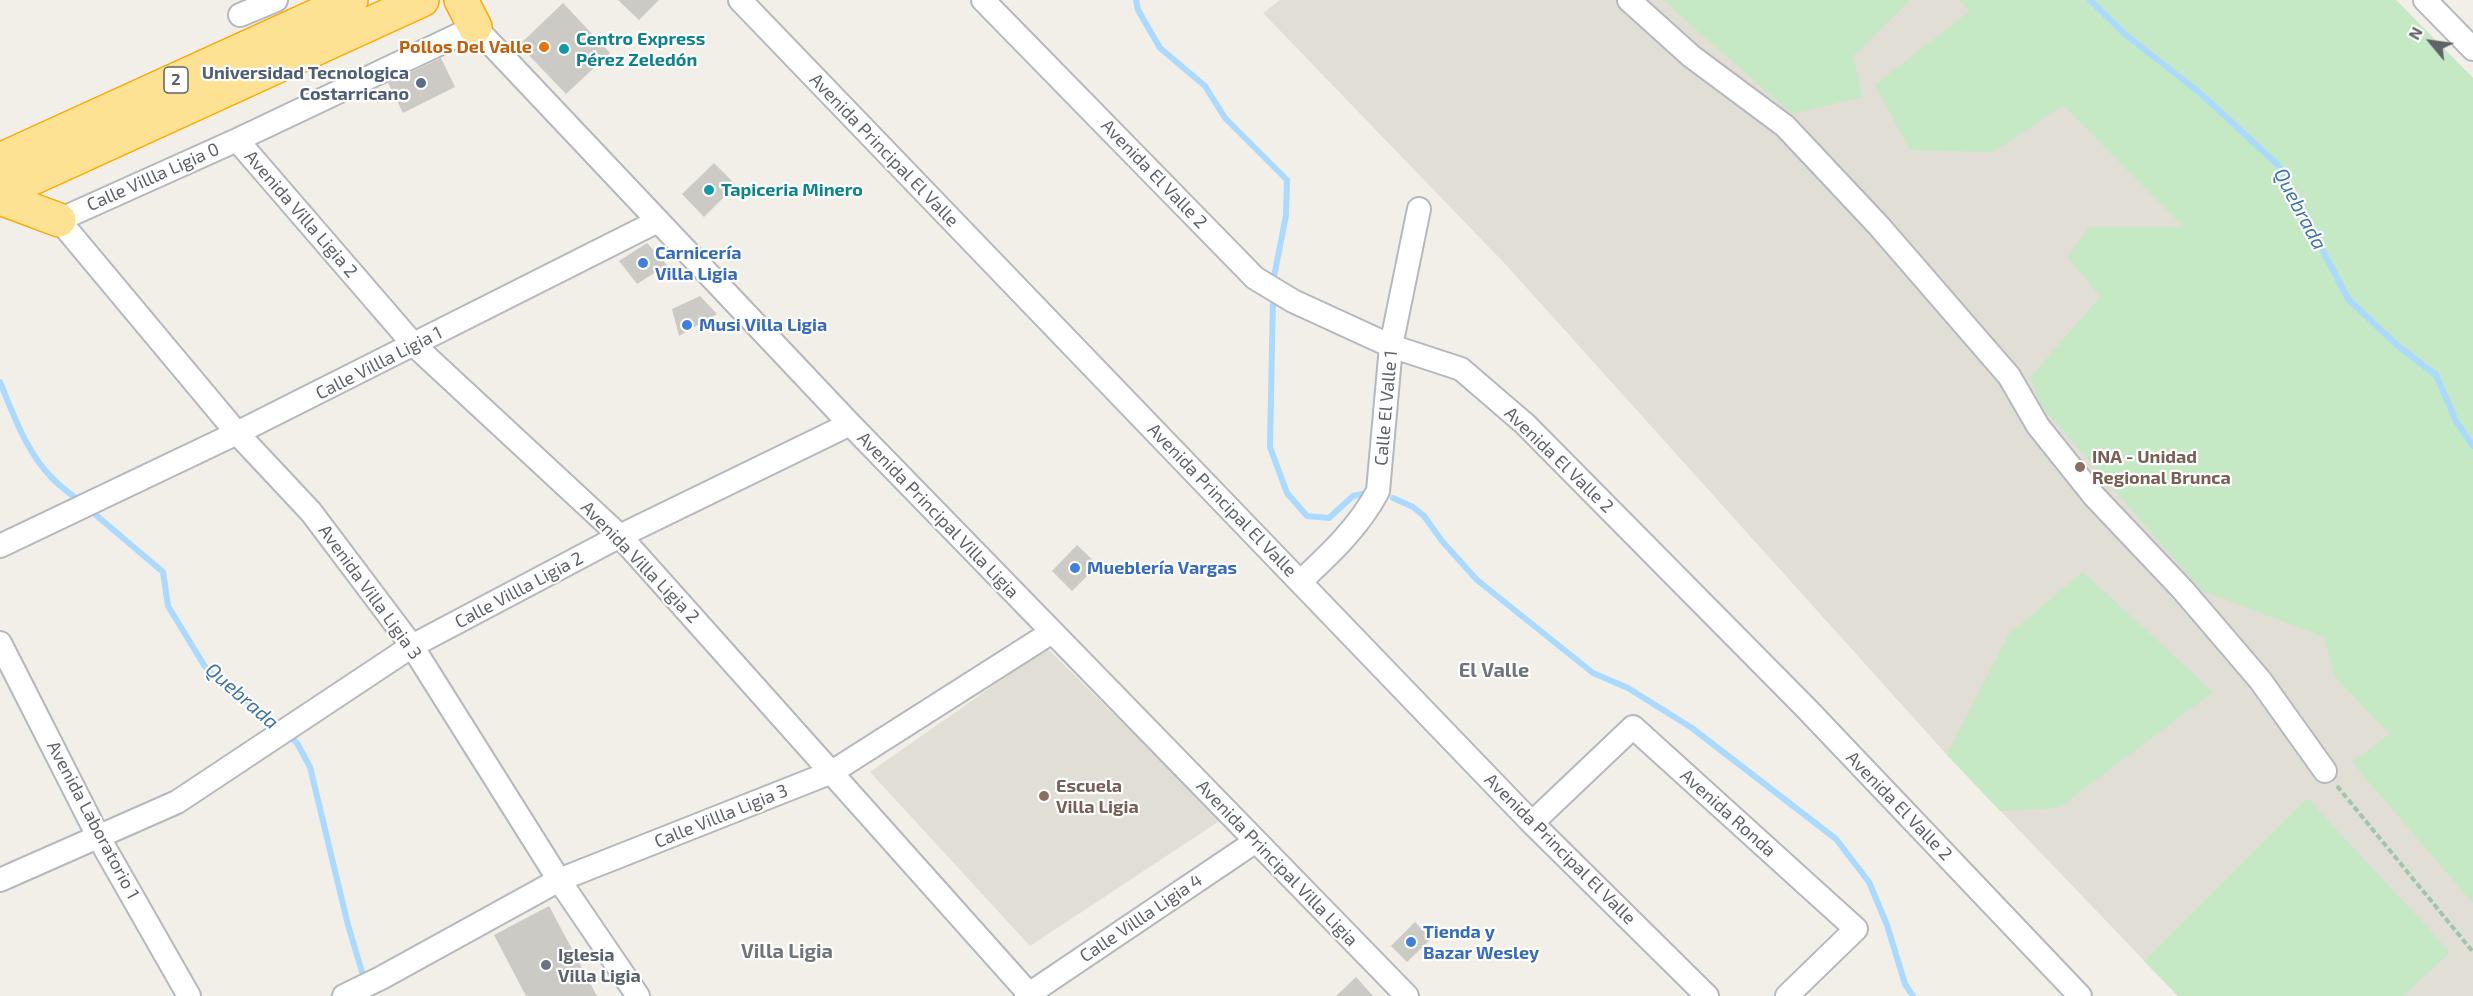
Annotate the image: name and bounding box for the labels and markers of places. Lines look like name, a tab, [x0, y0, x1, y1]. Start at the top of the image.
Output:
place label: Centro Express Pérez Zeledón	[576, 28, 705, 70]
place label: Pollos Del Valle	[399, 36, 532, 58]
marker: Pollos Del Valle	[537, 40, 551, 54]
marker: Centro Express Pérez Zeledón	[557, 42, 571, 56]
place label: Universidad Tecnologica Costarricano	[202, 62, 409, 104]
marker: Universidad Tecnologica Costarricano	[414, 76, 428, 90]
place label: Tapiceria Minero	[721, 179, 863, 201]
marker: Tapiceria Minero	[702, 183, 716, 197]
place label: Carnicería Villa Ligia	[655, 242, 741, 284]
marker: Carnicería Villa Ligia	[636, 256, 650, 270]
place label: Musi Villa Ligia	[699, 314, 827, 336]
marker: Musi Villa Ligia	[680, 318, 694, 332]
place label: INA - Unidad Regional Brunca	[2092, 446, 2231, 488]
marker: INA - Unidad Regional Brunca	[2073, 460, 2087, 474]
place label: Mueblería Vargas	[1087, 557, 1237, 579]
marker: Mueblería Vargas	[1068, 561, 1082, 575]
place label: Escuela Villa Ligia	[1056, 775, 1139, 818]
marker: Escuela Villa Ligia	[1037, 789, 1051, 803]
place label: Tienda y Bazar Wesley	[1423, 921, 1539, 964]
marker: Tienda y Bazar Wesley	[1404, 935, 1418, 949]
place label: Iglesia Villa Ligia	[558, 944, 641, 986]
marker: Iglesia Villa Ligia	[539, 958, 553, 972]

